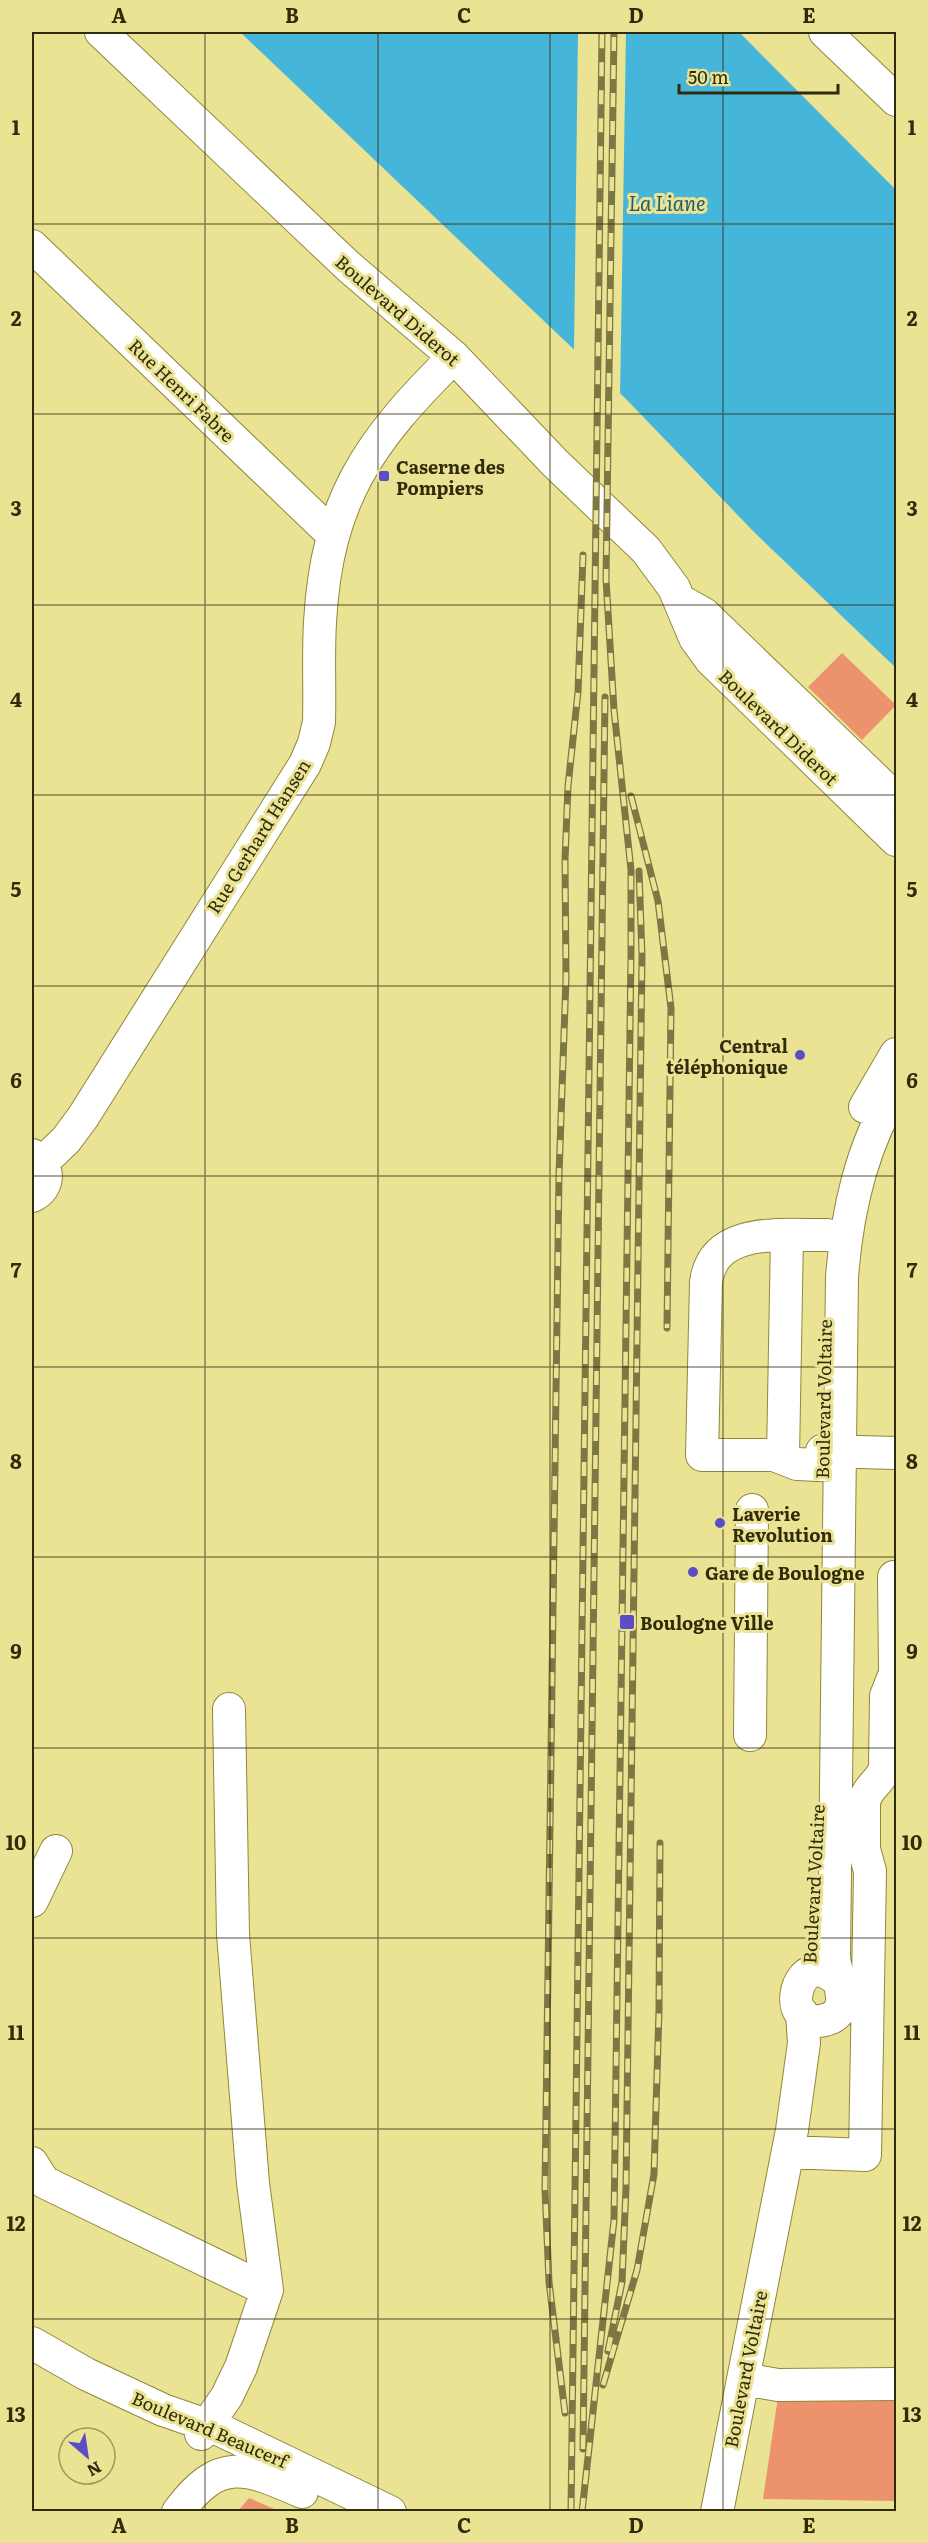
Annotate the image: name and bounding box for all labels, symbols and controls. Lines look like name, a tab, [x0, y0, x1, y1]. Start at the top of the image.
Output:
text: A	[111, 0, 127, 29]
text: B	[285, 0, 299, 29]
text: C	[457, 0, 471, 29]
text: D	[628, 0, 644, 29]
text: E	[802, 0, 816, 29]
scale bar	[679, 57, 838, 95]
text: 50 m	[688, 63, 729, 90]
text: 1	[12, 111, 20, 141]
text: 1	[908, 111, 916, 141]
water label: La Liane	[628, 187, 706, 217]
street label: Boulevard Diderot	[330, 248, 467, 372]
text: 2	[11, 302, 22, 332]
text: 2	[907, 302, 918, 332]
street label: Rue Henri Fabre	[123, 332, 241, 448]
place label: Caserne des Pompiers	[396, 453, 505, 501]
marker: Caserne des Pompiers	[377, 469, 391, 483]
text: 3	[10, 492, 22, 522]
text: 3	[906, 492, 918, 522]
street label: Boulevard Diderot	[713, 663, 845, 792]
text: 4	[10, 683, 22, 713]
text: 4	[906, 683, 918, 713]
street label: Rue Gerhard Hansen	[200, 754, 316, 918]
text: 5	[11, 873, 22, 903]
text: 5	[907, 873, 918, 903]
place label: Central téléphonique	[666, 1032, 788, 1080]
marker: Central téléphonique	[793, 1048, 807, 1062]
text: 6	[10, 1064, 22, 1094]
text: 6	[906, 1064, 918, 1094]
text: 7	[11, 1254, 22, 1284]
text: 7	[907, 1254, 918, 1284]
street label: Boulevard Voltaire	[808, 1319, 838, 1479]
text: 8	[10, 1445, 22, 1475]
text: 8	[906, 1445, 918, 1475]
place label: Laverie Revolution	[732, 1500, 833, 1548]
marker: Laverie Revolution	[713, 1516, 727, 1530]
place label: Gare de Boulogne	[705, 1559, 865, 1586]
marker: Gare de Boulogne	[686, 1565, 700, 1579]
place label: Boulogne Ville	[640, 1609, 774, 1636]
marker: Boulogne Ville	[618, 1613, 636, 1631]
text: 9	[10, 1635, 22, 1665]
text: 9	[906, 1635, 918, 1665]
street label: Boulevard Voltaire	[795, 1804, 831, 1964]
text: 10	[6, 1826, 26, 1856]
text: 10	[902, 1826, 922, 1856]
text: 11	[8, 2016, 24, 2046]
text: 11	[904, 2016, 920, 2046]
text: 12	[6, 2207, 26, 2237]
text: 12	[902, 2207, 922, 2237]
street label: Boulevard Voltaire	[717, 2288, 773, 2450]
street label: Boulevard Beaucerf	[128, 2384, 294, 2475]
text: 13	[6, 2398, 26, 2428]
text: 13	[902, 2398, 922, 2428]
north arrow	[57, 2426, 117, 2486]
text: N	[83, 2456, 106, 2484]
text: A	[111, 2509, 127, 2539]
text: B	[285, 2509, 299, 2539]
text: C	[457, 2509, 471, 2539]
text: D	[628, 2509, 644, 2539]
text: E	[802, 2509, 816, 2539]

